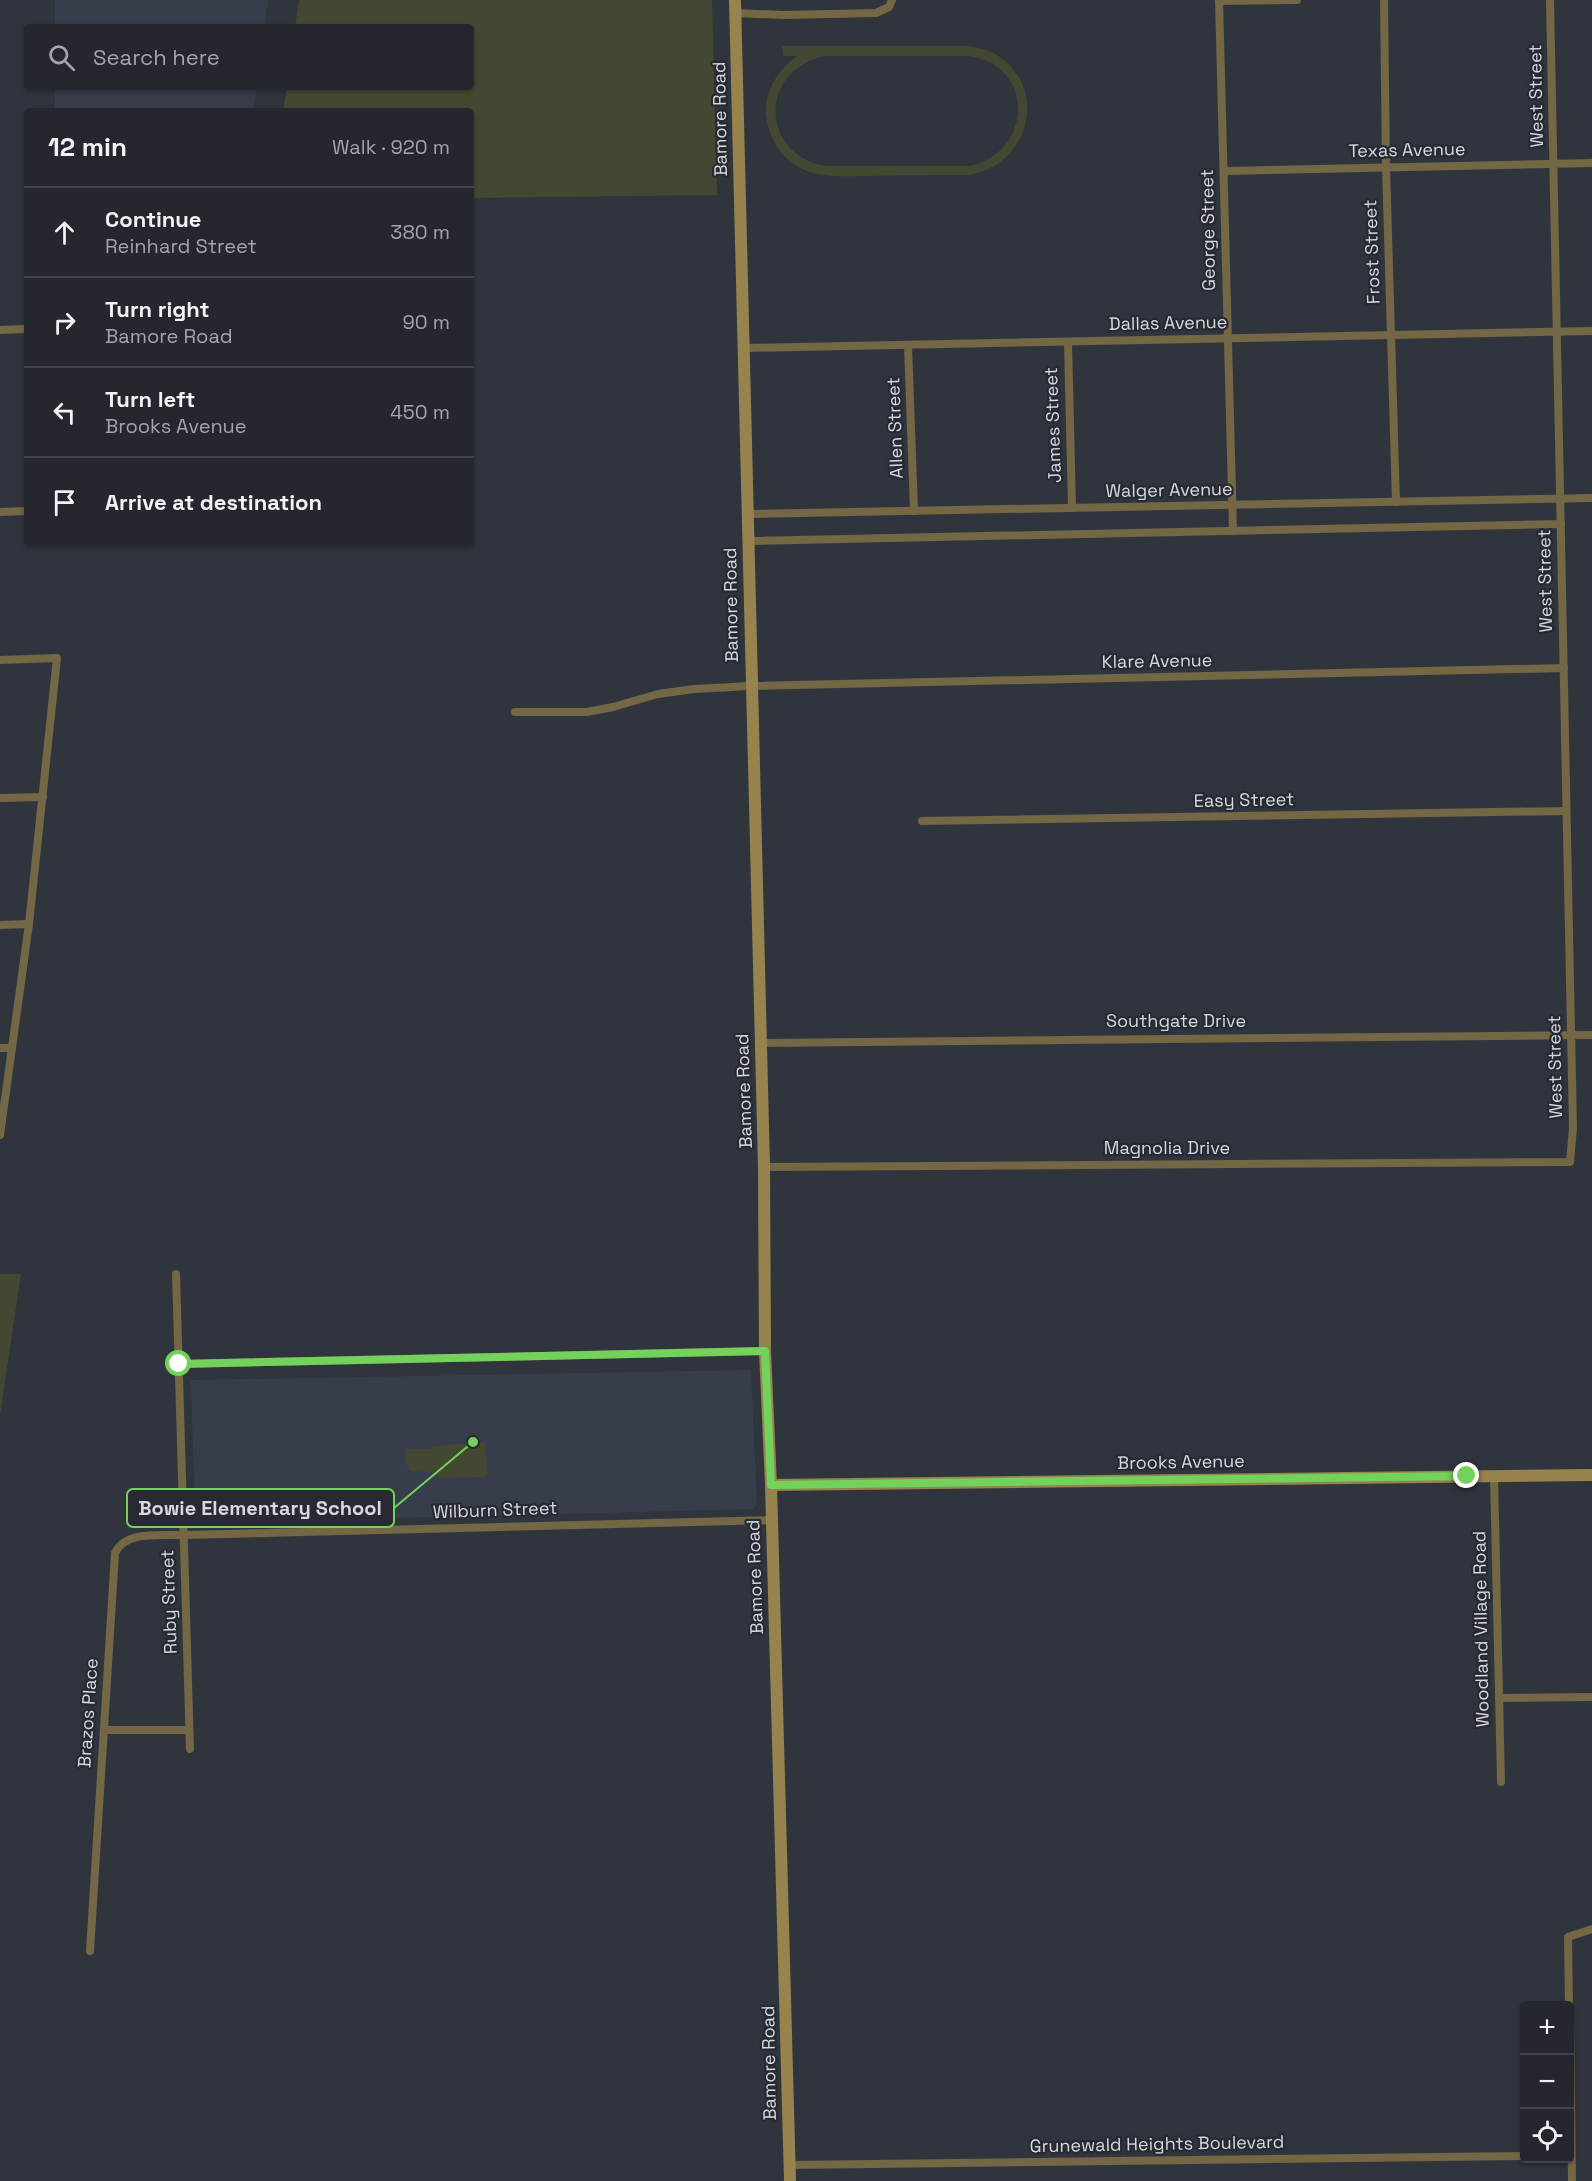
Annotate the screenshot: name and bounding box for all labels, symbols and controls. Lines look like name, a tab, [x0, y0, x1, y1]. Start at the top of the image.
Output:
search box	[24, 24, 474, 90]
icon: search	[45, 41, 78, 74]
text: Search here	[93, 43, 220, 71]
street label: West Street	[1523, 44, 1548, 148]
street label: Bamore Road	[707, 61, 732, 177]
text: 12 min	[48, 130, 127, 164]
text: Walk · 920 m	[332, 134, 450, 160]
street label: Texas Avenue	[1348, 137, 1466, 162]
street label: George Street	[1195, 169, 1220, 291]
street label: Frost Street	[1358, 199, 1385, 305]
text: Continue	[105, 205, 201, 233]
icon: ahead	[48, 216, 81, 249]
text: 380 m	[390, 219, 450, 245]
text: Reinhard Street	[105, 233, 257, 259]
text: Turn right	[105, 295, 210, 323]
icon: right	[48, 306, 81, 339]
text: 90 m	[403, 309, 450, 335]
street label: Dallas Avenue	[1108, 310, 1228, 335]
text: Bamore Road	[105, 323, 233, 349]
street label: James Street	[1039, 367, 1066, 483]
street label: Allen Street	[881, 377, 908, 479]
text: Turn left	[105, 385, 195, 413]
icon: left	[48, 396, 81, 429]
text: 450 m	[390, 399, 450, 425]
text: Brooks Avenue	[105, 413, 247, 439]
street label: Walger Avenue	[1105, 477, 1233, 502]
icon: arrive	[48, 486, 81, 519]
text: Arrive at destination	[105, 488, 322, 516]
street label: West Street	[1532, 529, 1557, 633]
street label: Bamore Road	[718, 547, 743, 663]
street label: Klare Avenue	[1101, 648, 1213, 673]
street label: Easy Street	[1194, 787, 1294, 812]
street label: Southgate Drive	[1106, 1009, 1246, 1032]
street label: West Street	[1542, 1015, 1567, 1119]
street label: Bamore Road	[730, 1033, 757, 1149]
street label: Magnolia Drive	[1104, 1136, 1230, 1159]
route start	[165, 1350, 191, 1376]
street label: Brooks Avenue	[1117, 1449, 1245, 1474]
route end	[1453, 1462, 1479, 1488]
callout: Bowie Elementary School	[127, 1489, 394, 1527]
text: Bowie Elementary School	[138, 1495, 382, 1521]
street label: Wilburn Street	[432, 1496, 558, 1523]
street label: Bamore Road	[741, 1519, 768, 1635]
street label: Woodland Village Road	[1467, 1531, 1494, 1727]
street label: Ruby Street	[155, 1549, 182, 1655]
street label: Brazos Place	[72, 1657, 103, 1769]
map controls	[1520, 2001, 1574, 2163]
button: +	[1520, 2001, 1574, 2055]
street label: Bamore Road	[756, 2005, 781, 2121]
button: −	[1520, 2055, 1574, 2109]
button: locate	[1520, 2109, 1574, 2163]
street label: Grunewald Heights Boulevard	[1030, 2130, 1284, 2157]

